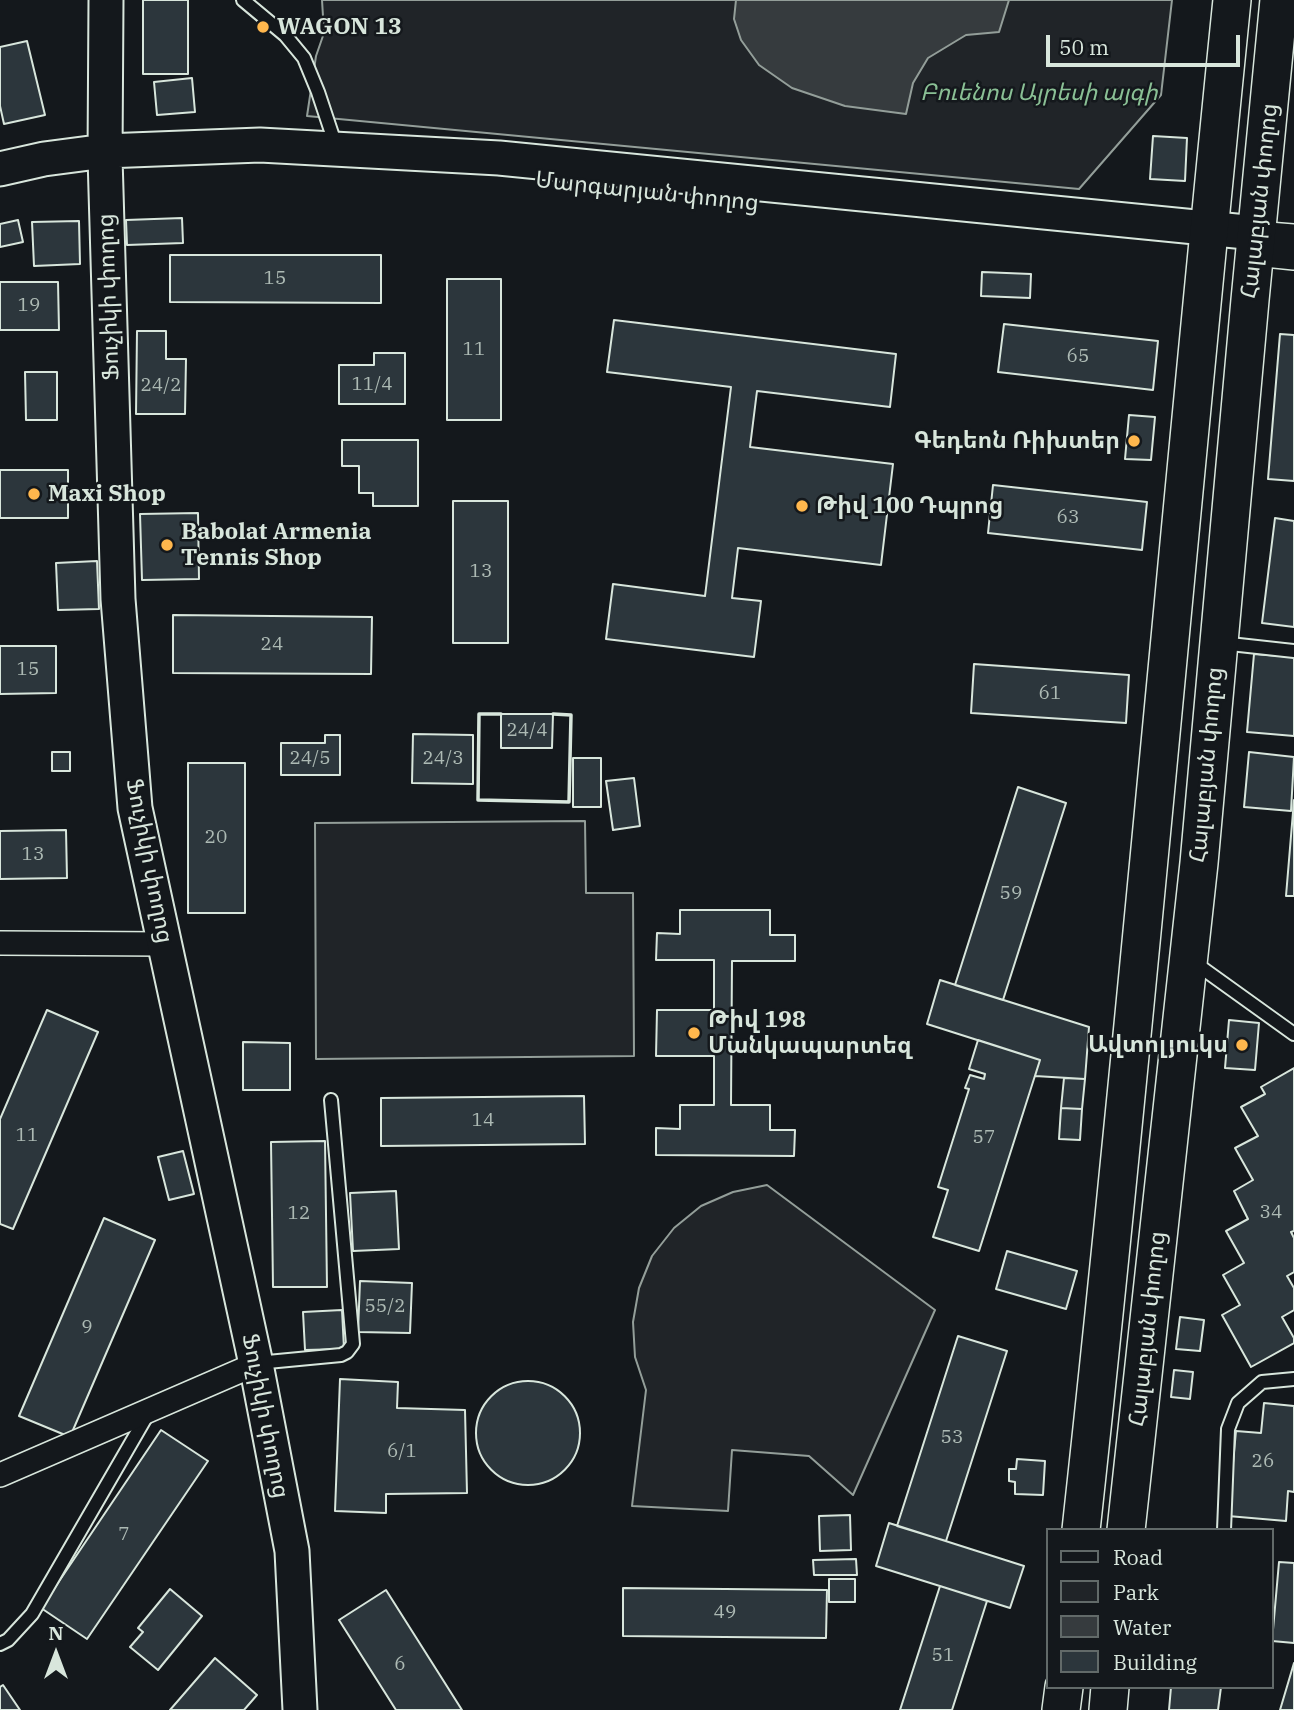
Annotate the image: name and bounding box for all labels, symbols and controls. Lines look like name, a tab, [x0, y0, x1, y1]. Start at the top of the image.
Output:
place label: WAGON 13	[277, 13, 402, 41]
marker: WAGON 13	[255, 19, 271, 35]
scale bar	[1049, 21, 1243, 65]
text: 50 m	[1059, 33, 1109, 61]
park label: Բուենոս Այրեսի այգի	[920, 79, 1158, 107]
street label: Հալաբյան փողոց	[1236, 102, 1284, 300]
street label: Մարգարյան փողոց	[534, 167, 760, 217]
street label: Ֆուչիկի փողոց	[92, 213, 126, 381]
house number: 15	[264, 268, 286, 290]
house number: 19	[18, 295, 40, 317]
house number: 11	[463, 339, 485, 361]
house number: 65	[1067, 346, 1089, 368]
house number: 11/4	[351, 374, 393, 396]
house number: 24/2	[140, 375, 182, 397]
place label: Գեդեոն Ռիխտեր	[914, 427, 1120, 455]
marker: Գեդեոն Ռիխտեր	[1126, 433, 1142, 449]
place label: Maxi Shop	[48, 480, 166, 508]
marker: Maxi Shop	[26, 486, 42, 502]
place label: Թիվ 100 Դպրոց	[816, 492, 1003, 520]
marker: Թիվ 100 Դպրոց	[794, 498, 810, 514]
house number: 63	[1057, 507, 1079, 529]
place label: Babolat Armenia Tennis Shop	[181, 518, 372, 572]
marker: Babolat Armenia Tennis Shop	[159, 537, 175, 553]
house number: 13	[470, 561, 492, 583]
house number: 24	[261, 634, 283, 656]
house number: 15	[17, 659, 39, 681]
street label: Հալաբյան փողոց	[1185, 666, 1229, 864]
house number: 61	[1039, 683, 1061, 705]
house number: 24/4	[506, 720, 548, 742]
house number: 24/5	[289, 748, 331, 770]
house number: 24/3	[422, 748, 464, 770]
street label: Ֆուչիկի փողոց	[120, 776, 178, 946]
house number: 20	[205, 827, 227, 849]
house number: 13	[22, 844, 44, 866]
house number: 59	[1000, 883, 1022, 905]
place label: Թիվ 198 Մանկապարտեզ	[708, 1006, 912, 1060]
marker: Թիվ 198 Մանկապարտեզ	[686, 1025, 702, 1041]
place label: Ավտոլյուկս	[1088, 1031, 1228, 1059]
marker: Ավտոլյուկս	[1234, 1037, 1250, 1053]
house number: 14	[472, 1110, 494, 1132]
house number: 11	[16, 1125, 38, 1147]
house number: 57	[973, 1127, 995, 1149]
house number: 34	[1260, 1202, 1282, 1224]
house number: 12	[288, 1203, 310, 1225]
street label: Հալաբյան փողոց	[1124, 1230, 1172, 1428]
house number: 55/2	[364, 1296, 406, 1318]
house number: 9	[81, 1317, 93, 1339]
street label: Ֆուչիկի փողոց	[236, 1331, 294, 1501]
house number: 53	[941, 1427, 963, 1449]
house number: 6/1	[387, 1441, 417, 1463]
house number: 26	[1252, 1451, 1274, 1473]
house number: 7	[118, 1524, 130, 1546]
legend	[1046, 1528, 1273, 1689]
text: Road	[1113, 1543, 1163, 1571]
text: Park	[1113, 1578, 1159, 1606]
house number: 49	[714, 1602, 736, 1624]
text: Water	[1113, 1613, 1171, 1641]
north arrow	[21, 1619, 91, 1689]
text: N	[48, 1621, 64, 1645]
house number: 51	[932, 1645, 954, 1667]
text: Building	[1113, 1648, 1197, 1676]
house number: 6	[394, 1654, 406, 1676]

